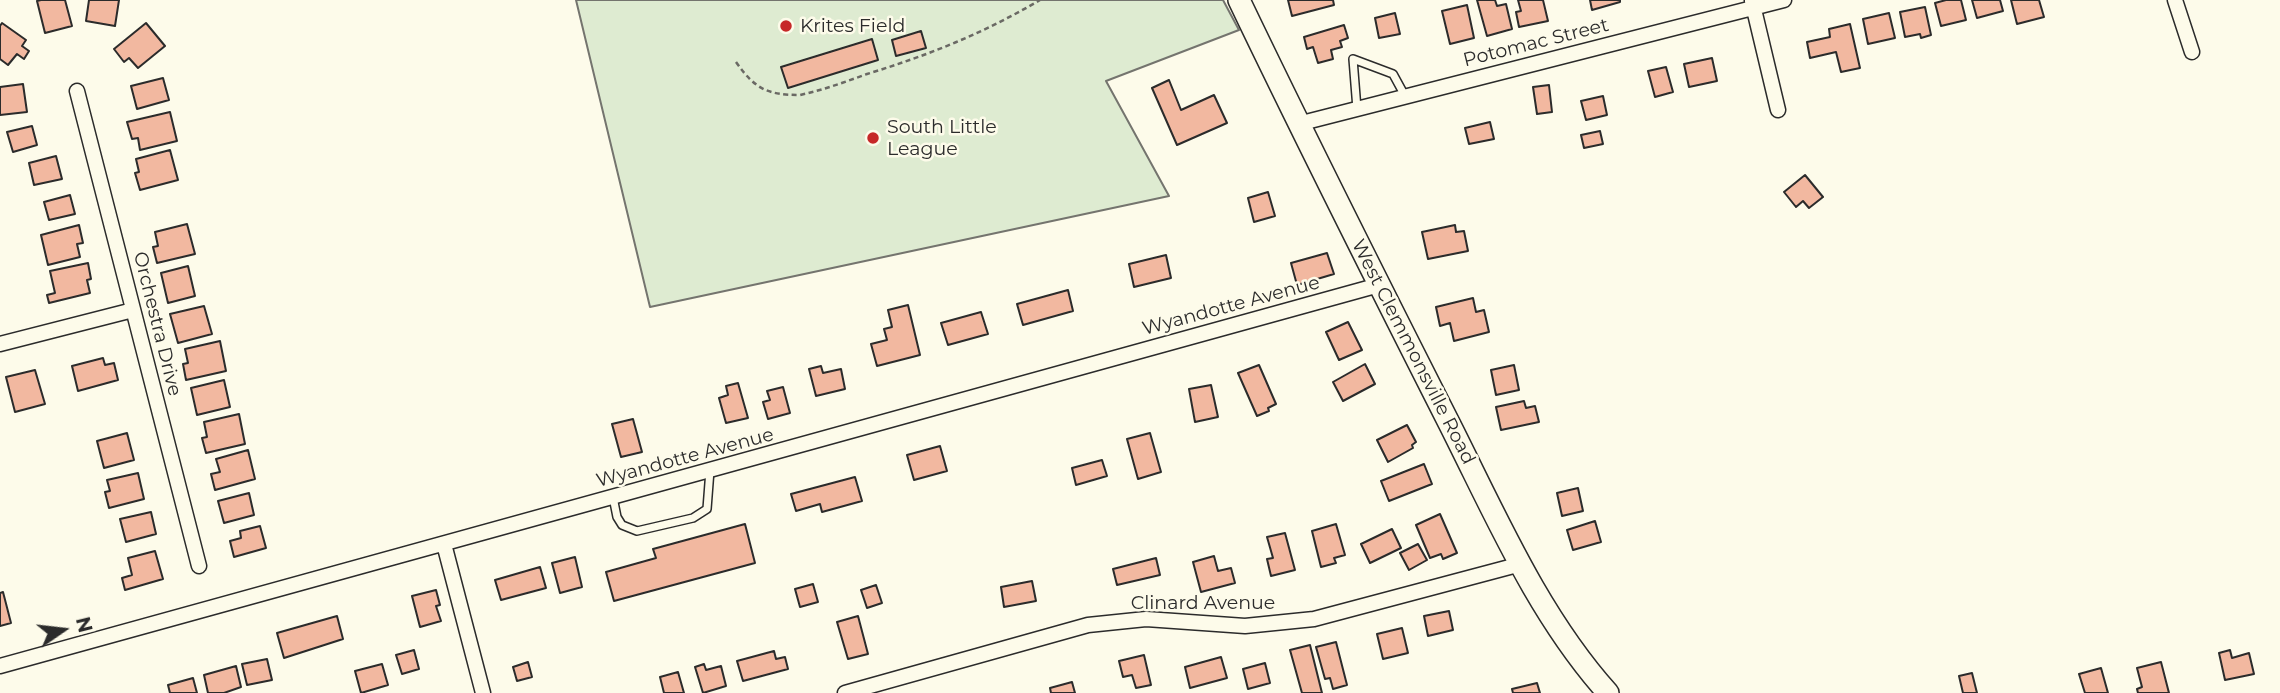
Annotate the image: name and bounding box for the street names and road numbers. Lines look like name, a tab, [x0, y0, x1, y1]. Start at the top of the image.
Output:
street label: Potomac Street	[1461, 14, 1611, 72]
street label: West Clemmonsville Road	[1346, 236, 1480, 468]
street label: Orchestra Drive	[128, 249, 186, 399]
street label: Wyandotte Avenue	[1140, 271, 1322, 341]
street label: Wyandotte Avenue	[594, 423, 776, 493]
street label: Clinard Avenue	[1131, 592, 1275, 614]

